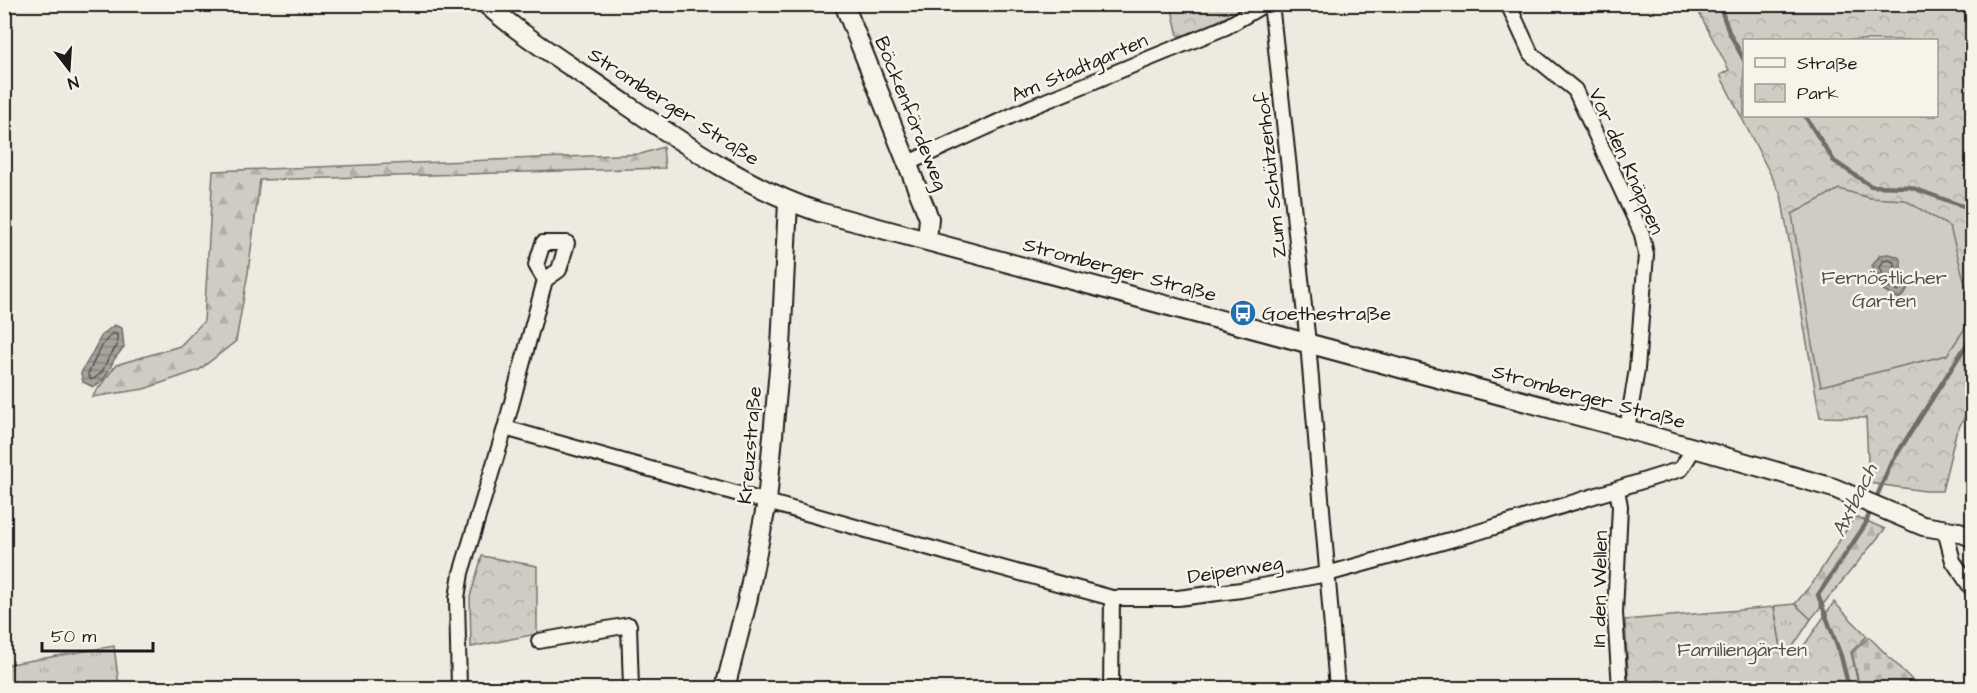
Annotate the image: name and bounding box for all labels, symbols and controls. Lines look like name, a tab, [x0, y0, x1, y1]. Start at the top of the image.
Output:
street label: Am Stadtgarten	[1007, 26, 1153, 110]
street label: Böckenfördeweg	[866, 32, 955, 195]
north arrow	[39, 39, 99, 99]
legend	[1743, 39, 1938, 117]
street label: Stromberger Straße	[582, 41, 765, 174]
text: Straße	[1797, 51, 1858, 76]
text: N	[65, 70, 81, 94]
text: Park	[1797, 81, 1839, 106]
street label: Vor den Knäppen	[1581, 84, 1671, 239]
street label: Zum Schützenhof	[1248, 90, 1294, 259]
street label: Stromberger Straße	[1020, 231, 1220, 310]
park label: Fernöstlicher Garten	[1821, 264, 1947, 315]
bus stop icon: Goethestraße	[1228, 298, 1258, 328]
place label: Goethestraße	[1262, 300, 1391, 328]
street label: Stromberger Straße	[1489, 358, 1689, 437]
street label: Kreuzstraße	[731, 385, 769, 505]
water label: Axtbach	[1824, 457, 1885, 542]
street label: In den Wellen	[1585, 530, 1615, 648]
street label: Deipenweg	[1186, 549, 1285, 592]
scale bar	[42, 615, 153, 653]
text: 50 m	[51, 624, 96, 649]
park label: Familiengärten	[1677, 636, 1807, 665]

